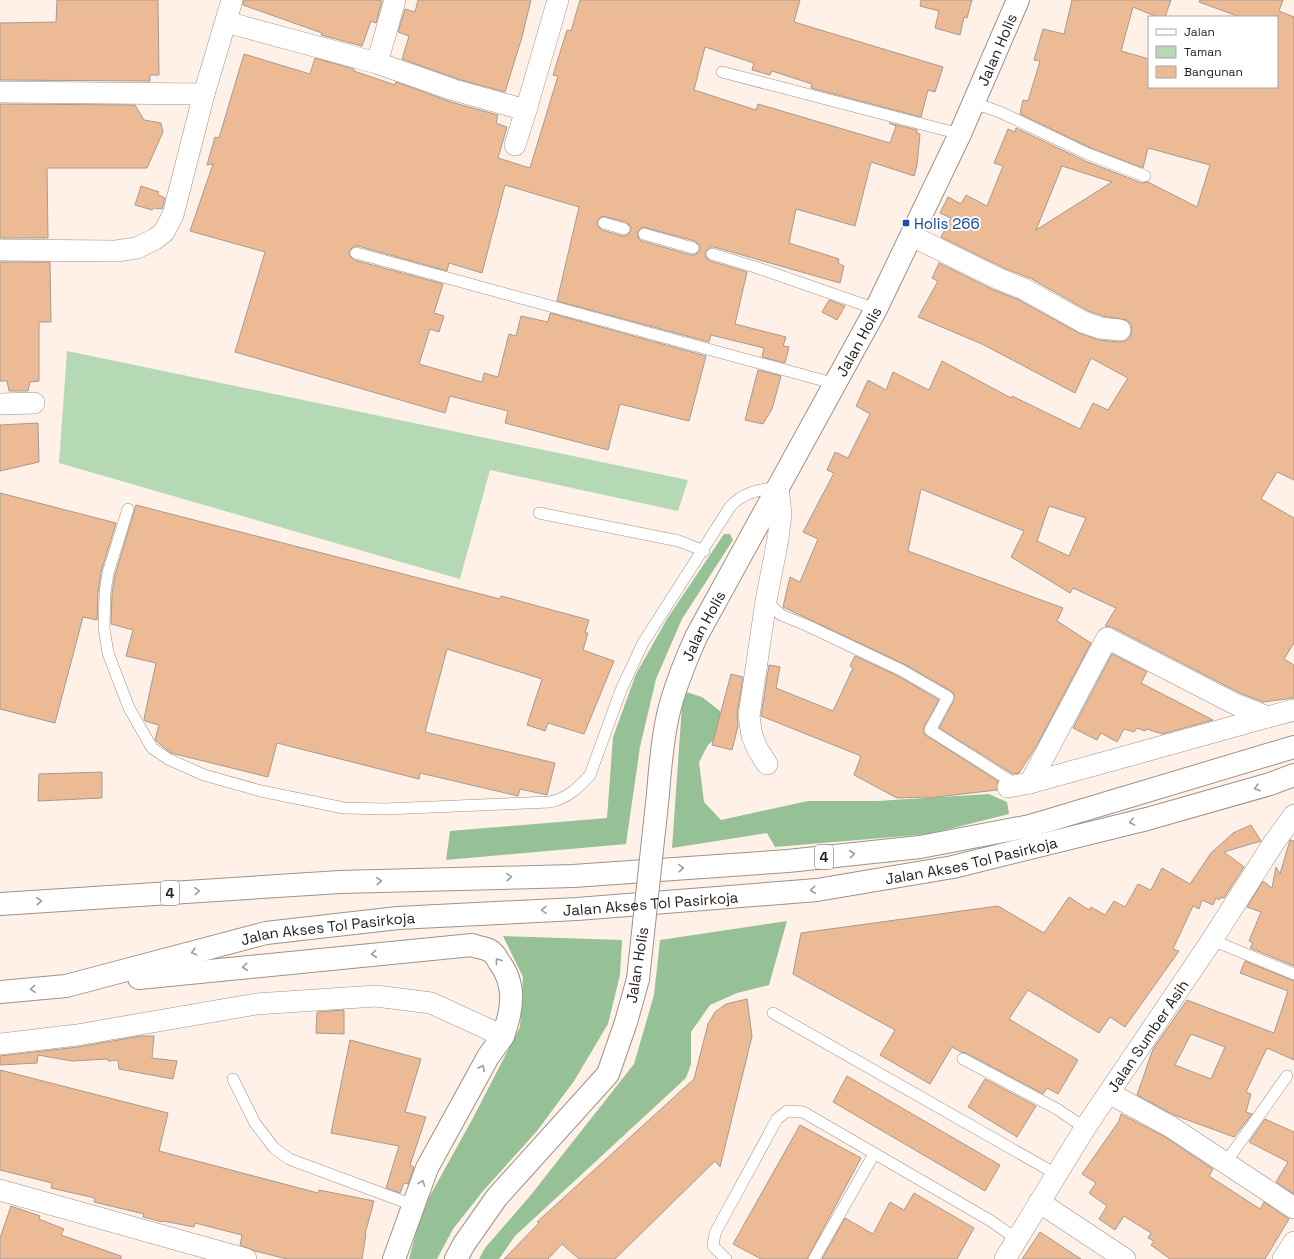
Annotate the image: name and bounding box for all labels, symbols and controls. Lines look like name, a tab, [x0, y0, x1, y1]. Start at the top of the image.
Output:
street label: Jalan Holis	[973, 10, 1021, 89]
legend	[1148, 16, 1278, 88]
text: Jalan	[1184, 24, 1215, 40]
text: Taman	[1184, 44, 1221, 60]
text: Bangunan	[1184, 64, 1243, 80]
place label: Holis 266	[914, 214, 980, 233]
marker: Holis 266	[901, 218, 911, 228]
street label: Jalan Holis	[831, 303, 885, 380]
street label: Jalan Holis	[677, 587, 729, 664]
one-way arrow	[1254, 783, 1261, 792]
one-way arrow	[1129, 818, 1135, 826]
street label: Jalan Akses Tol Pasirkoja	[883, 832, 1060, 888]
road number: 4	[815, 845, 833, 869]
one-way arrow	[849, 850, 855, 859]
one-way arrow	[678, 864, 684, 873]
one-way arrow	[506, 873, 512, 881]
one-way arrow	[376, 876, 382, 885]
road number: 4	[161, 881, 179, 905]
one-way arrow	[810, 886, 816, 895]
one-way arrow	[194, 887, 200, 895]
street label: Jalan Akses Tol Pasirkoja	[562, 887, 739, 919]
one-way arrow	[36, 897, 42, 906]
one-way arrow	[541, 906, 547, 915]
street label: Jalan Akses Tol Pasirkoja	[238, 908, 416, 949]
street label: Jalan Holis	[622, 925, 652, 1004]
one-way arrow	[191, 948, 197, 956]
one-way arrow	[371, 949, 377, 958]
one-way arrow	[496, 958, 503, 965]
one-way arrow	[242, 962, 248, 971]
street label: Jalan Sumber Asih	[1103, 976, 1192, 1096]
one-way arrow	[30, 985, 36, 994]
one-way arrow	[478, 1065, 485, 1072]
one-way arrow	[417, 1179, 425, 1186]

